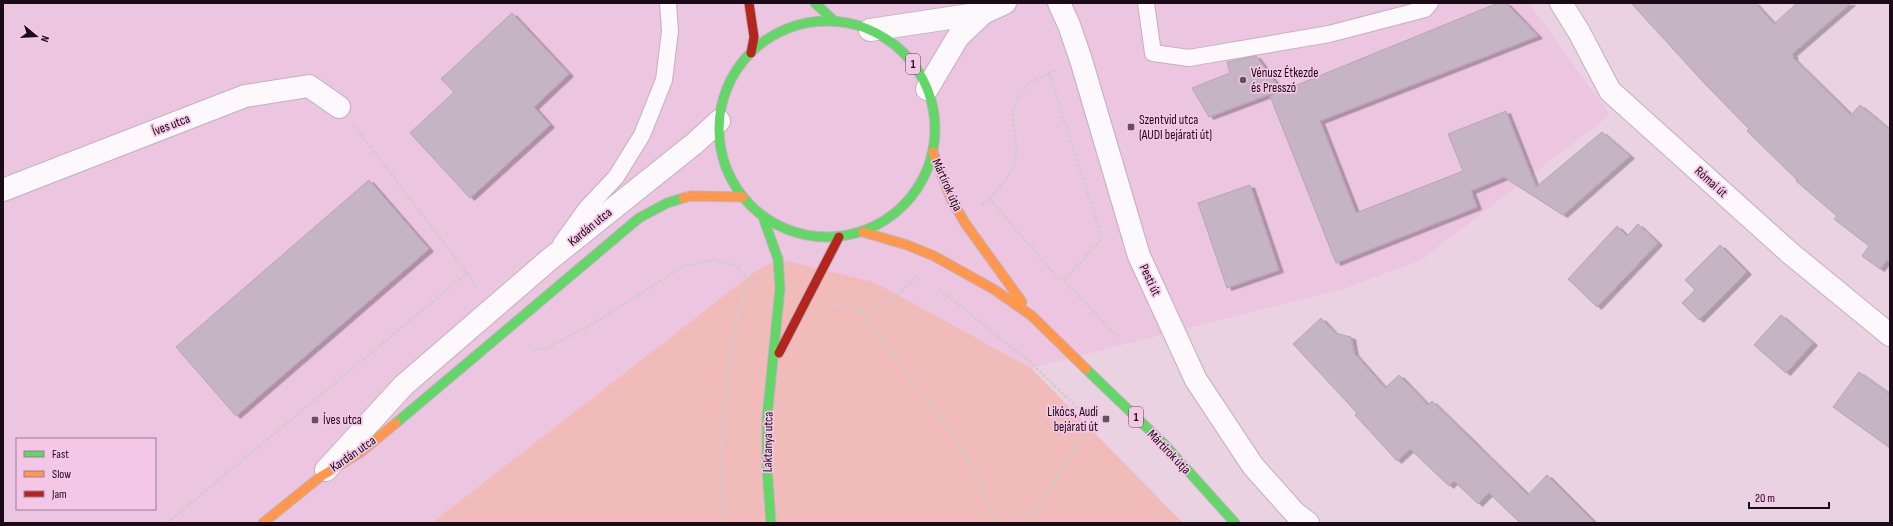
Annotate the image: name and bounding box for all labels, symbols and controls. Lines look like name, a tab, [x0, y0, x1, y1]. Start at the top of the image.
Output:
north arrow	[16, 16, 56, 56]
text: N	[38, 34, 52, 44]
road number: 1	[906, 54, 920, 74]
place label: Vénusz Étkezde és Presszó	[1251, 65, 1318, 96]
marker: Vénusz Étkezde és Presszó	[1238, 75, 1248, 85]
street label: Íves utca	[150, 111, 192, 139]
place label: Szentvid utca (AUDI bejárati út)	[1139, 112, 1212, 143]
marker: Szentvid utca (AUDI bejárati út)	[1126, 122, 1136, 132]
street label: Mártírok útja	[928, 156, 966, 214]
street label: Római út	[1691, 163, 1731, 201]
street label: Kardán utca	[565, 205, 615, 249]
street label: Pesti út	[1136, 262, 1164, 298]
place label: Likócs, Audi bejárati út	[1047, 404, 1098, 435]
road number: 1	[1129, 407, 1143, 427]
place label: Íves utca	[323, 412, 362, 428]
street label: Laktanya utca	[759, 412, 777, 472]
marker: Likócs, Audi bejárati út	[1101, 414, 1111, 424]
marker: Íves utca	[310, 415, 320, 425]
street label: Mártírok útja	[1144, 426, 1194, 478]
street label: Kardán utca	[327, 433, 379, 475]
legend	[16, 438, 156, 510]
text: Fast	[52, 447, 69, 462]
text: Slow	[52, 467, 71, 482]
scale bar	[1749, 484, 1829, 510]
text: Jam	[51, 487, 67, 502]
text: 20 m	[1755, 491, 1775, 506]

